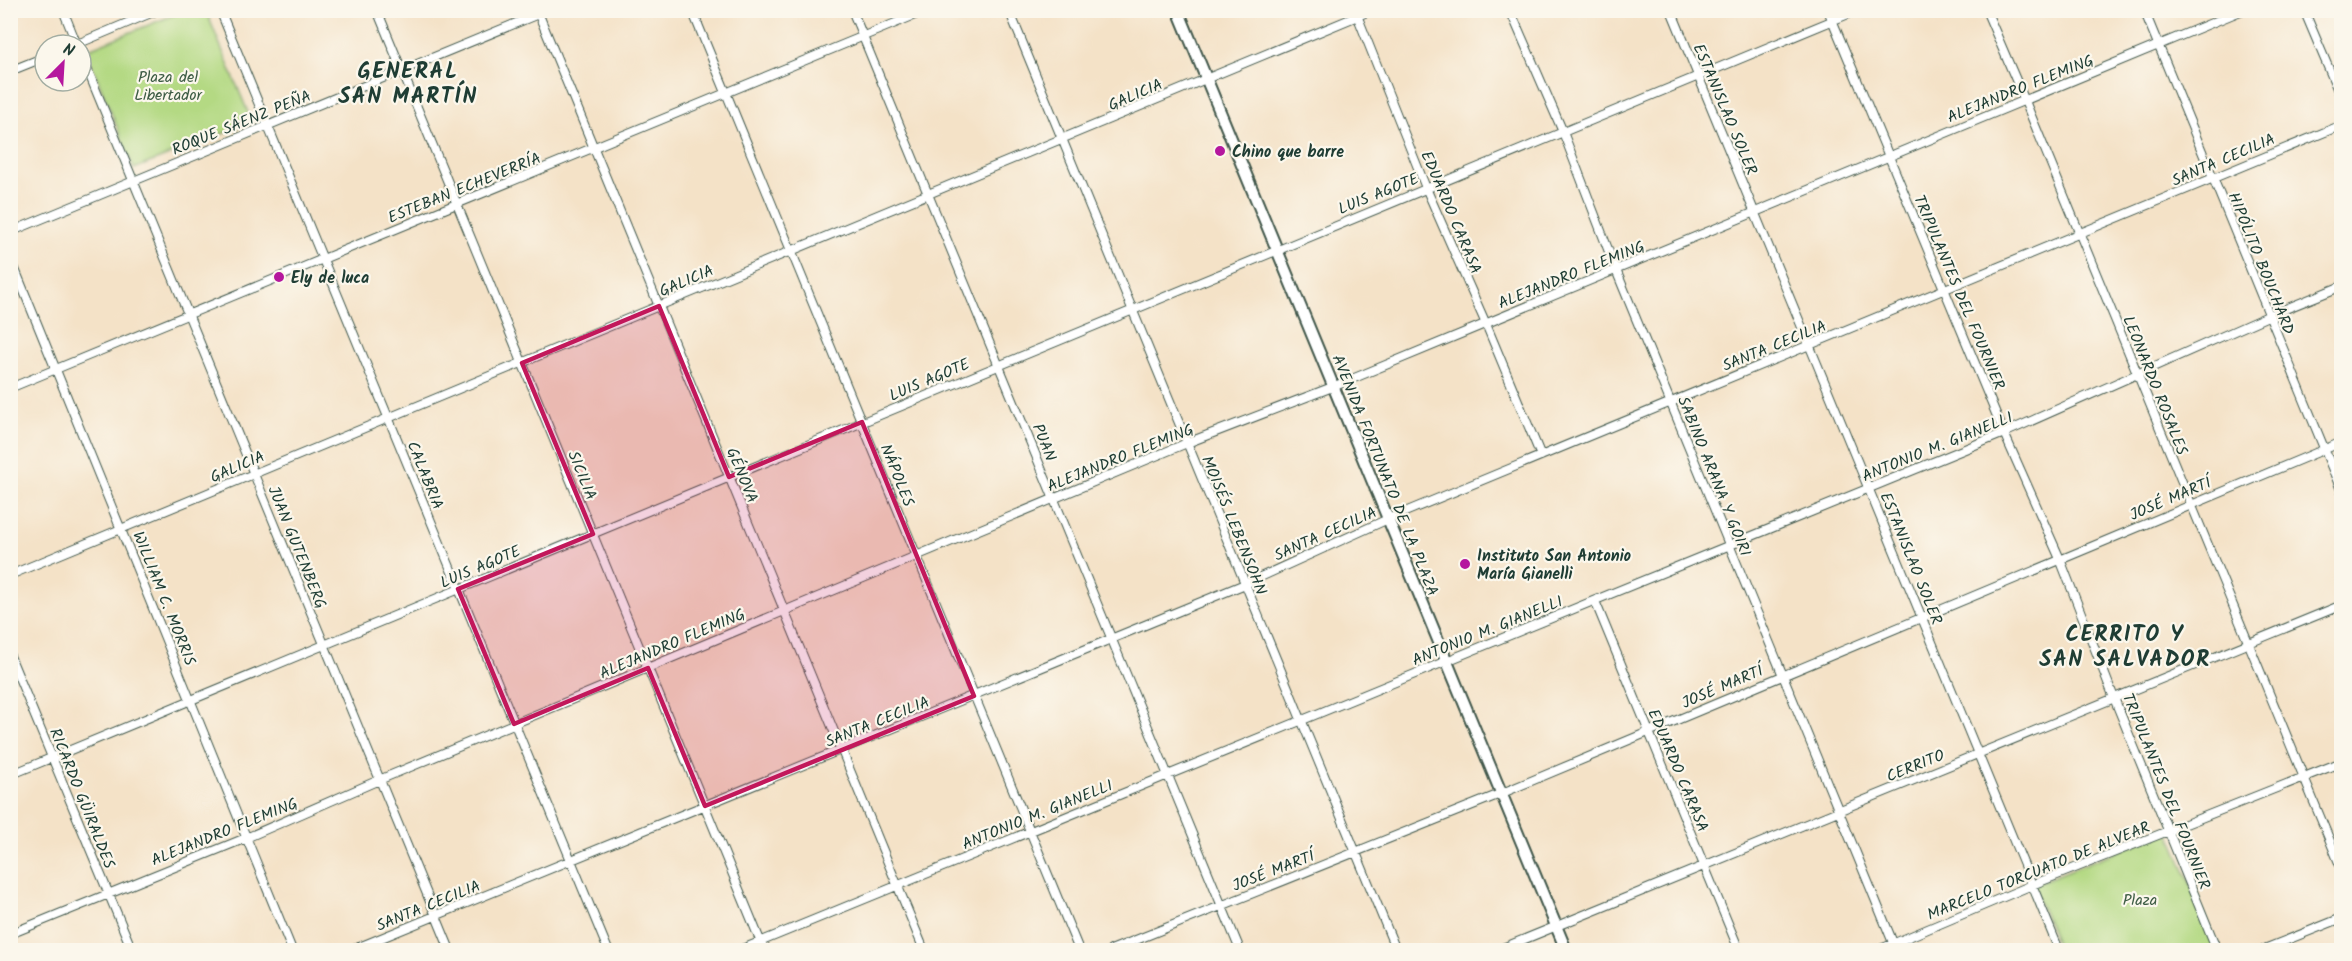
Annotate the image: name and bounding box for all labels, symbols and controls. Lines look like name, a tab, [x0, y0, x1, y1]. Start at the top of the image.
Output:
north arrow	[33, 33, 93, 93]
text: N	[59, 37, 78, 64]
street label: ESTANISLAO SOLER	[1686, 40, 1764, 179]
street label: ALEJANDRO FLEMING	[1943, 49, 2098, 130]
district label: GENERAL SAN MARTÍN	[338, 55, 478, 115]
park label: Plaza del Libertador	[134, 65, 204, 108]
street label: GALICIA	[1104, 73, 1167, 118]
street label: ROQUE SÁENZ PEÑA	[168, 84, 315, 163]
street label: SANTA CECILIA	[2168, 127, 2280, 194]
place label: Chino que barre	[1232, 140, 1344, 165]
marker: Chino que barre	[1213, 144, 1227, 158]
street label: ESTEBAN ECHEVERRÍA	[384, 146, 545, 231]
street label: EDUARDO CARASA	[1413, 147, 1488, 278]
street label: LUIS AGOTE	[1334, 167, 1423, 222]
street label: HIPÓLITO BOUCHARD	[2221, 188, 2301, 339]
street label: TRIPULANTES DEL FOURNIER	[1906, 191, 2011, 394]
street label: ALEJANDRO FLEMING	[1494, 235, 1649, 316]
street label: GALICIA	[655, 259, 718, 304]
place label: Ely de luca	[291, 266, 369, 291]
marker: Ely de luca	[272, 270, 286, 284]
street label: LEONARDO ROSALES	[2115, 312, 2194, 459]
street label: SANTA CECILIA	[1719, 314, 1831, 379]
street label: AVENIDA FORTUNATO DE LA PLAZA	[1325, 351, 1445, 600]
street label: LUIS AGOTE	[885, 352, 974, 409]
street label: SABINO ARANA Y GOIRI	[1670, 393, 1757, 560]
street label: ANTONIO M. GIANELLI	[1858, 406, 2017, 489]
street label: ALEJANDRO FLEMING	[1043, 418, 1198, 499]
street label: PUAN	[1025, 420, 1063, 465]
street label: CALABRIA	[400, 437, 450, 514]
street label: NÁPOLES	[873, 440, 921, 511]
street label: GÉNOVA	[719, 444, 764, 507]
street label: GALICIA	[206, 445, 269, 490]
street label: SICILIA	[560, 447, 603, 504]
street label: MOISÉS LEBENSOHN	[1194, 452, 1273, 599]
street label: JOSÉ MARTÍ	[2126, 470, 2218, 528]
street label: JUAN GUTENBERG	[261, 482, 333, 613]
street label: ESTANISLAO SOLER	[1873, 489, 1949, 629]
street label: SANTA CECILIA	[1270, 500, 1381, 568]
street label: WILLIAM C. MORRIS	[125, 528, 202, 670]
street label: LUIS AGOTE	[436, 539, 525, 596]
place label: Instituto San Antonio María Gianelli	[1477, 544, 1631, 587]
marker: Instituto San Antonio María Gianelli	[1458, 557, 1472, 571]
street label: ANTONIO M. GIANELLI	[1408, 590, 1567, 673]
street label: ALEJANDRO FLEMING	[596, 602, 749, 686]
district label: CERRITO Y SAN SALVADOR	[2039, 618, 2211, 678]
street label: JOSÉ MARTÍ	[1678, 658, 1770, 716]
street label: SANTA CECILIA	[822, 690, 934, 755]
street label: TRIPULANTES DEL FOURNIER	[2115, 690, 2216, 893]
street label: EDUARDO CARASA	[1640, 705, 1715, 836]
street label: RICARDO GÜIRALDES	[42, 724, 121, 873]
street label: CERRITO	[1883, 743, 1949, 789]
street label: ANTONIO M. GIANELLI	[958, 774, 1117, 857]
street label: ALEJANDRO FLEMING	[147, 792, 302, 873]
street label: MARCELO TORCUATO DE ALVEAR	[1923, 815, 2154, 928]
street label: JOSÉ MARTÍ	[1229, 843, 1321, 899]
street label: SANTA CECILIA	[373, 874, 485, 939]
park label: Plaza	[2123, 888, 2157, 913]

